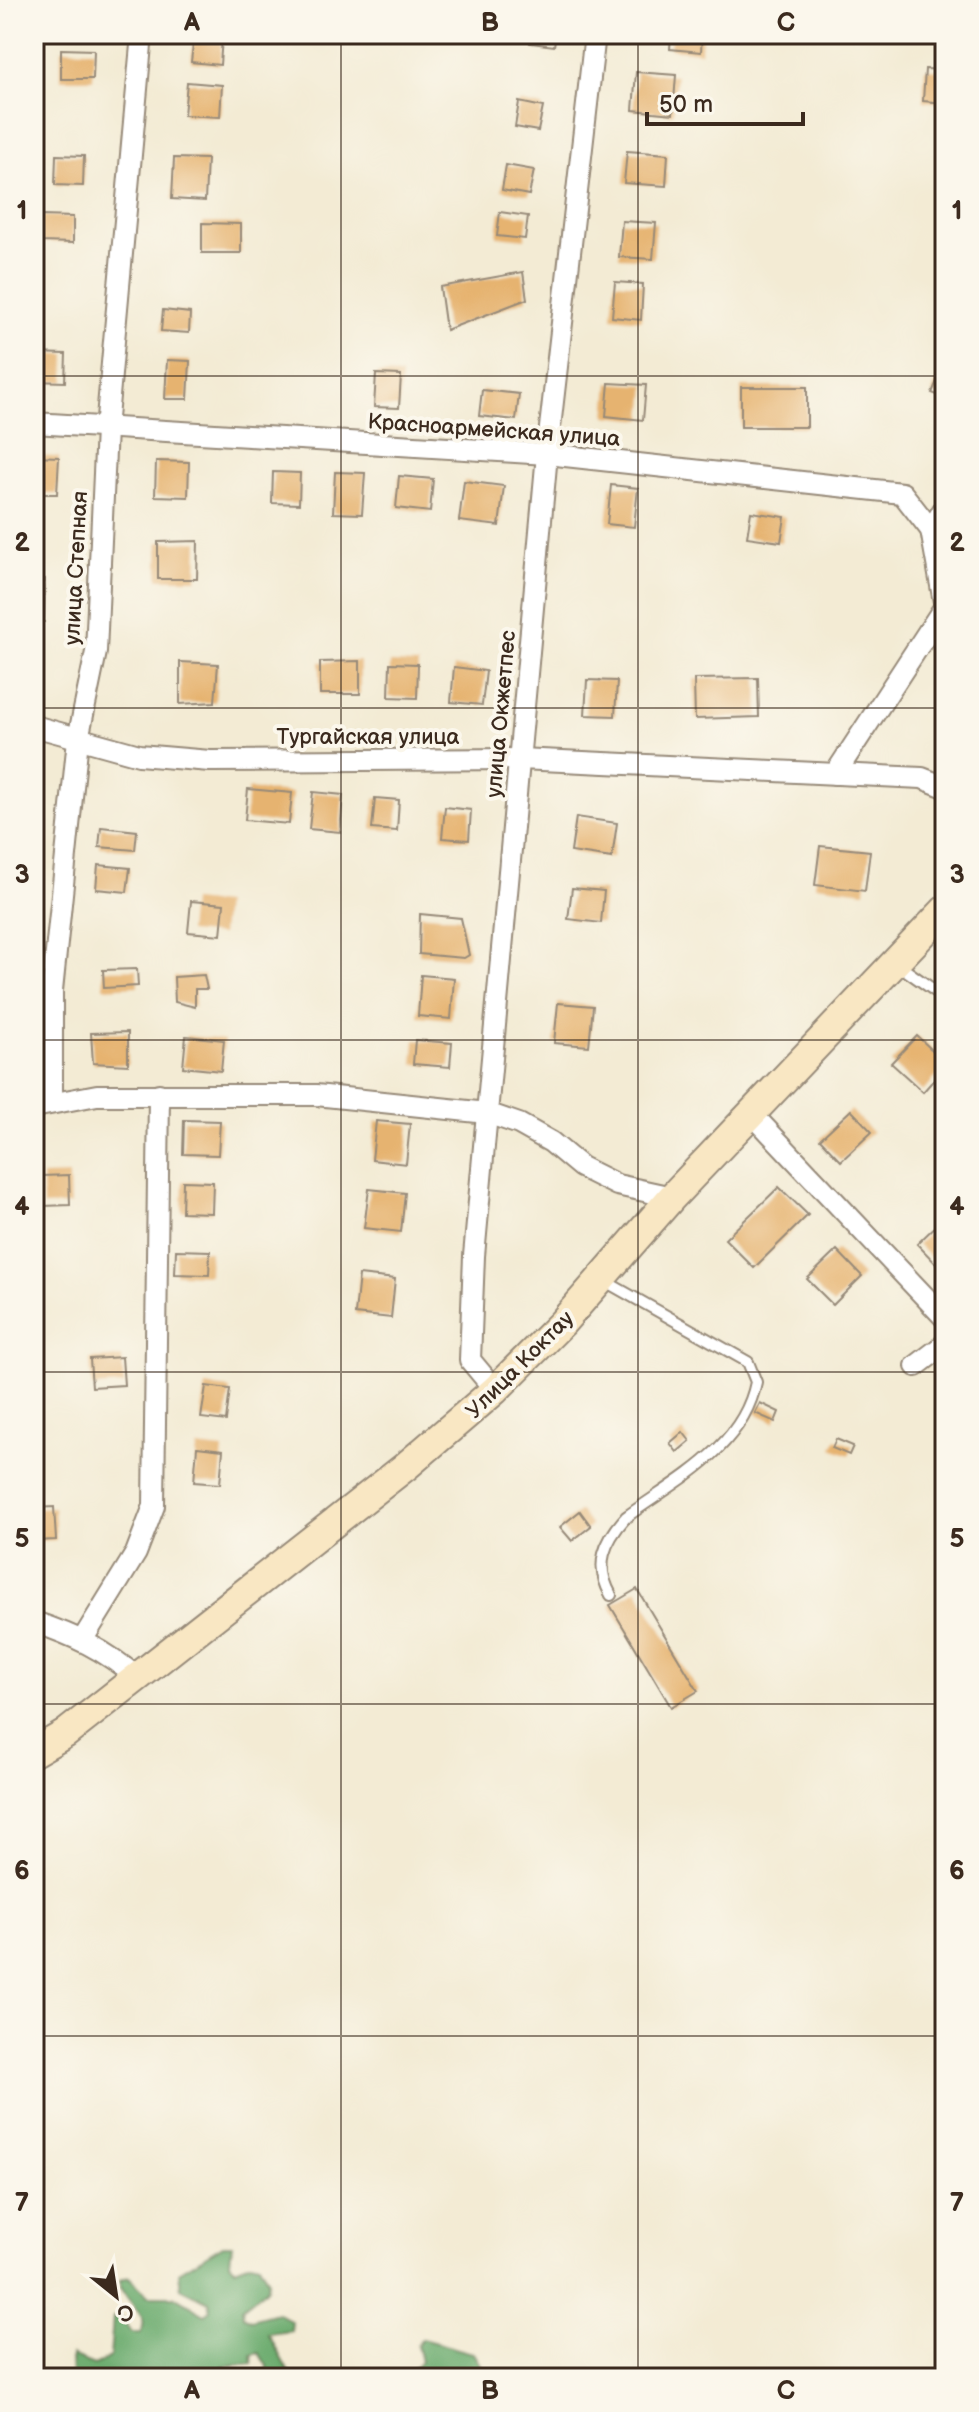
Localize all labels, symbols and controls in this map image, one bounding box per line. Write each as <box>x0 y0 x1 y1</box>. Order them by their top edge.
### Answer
text: A <box>183 8 200 39</box>
text: B <box>481 8 499 39</box>
text: C <box>777 8 795 39</box>
scale bar <box>647 76 803 126</box>
text: 50 m <box>659 90 713 119</box>
text: 1 <box>17 196 27 227</box>
text: 1 <box>952 196 962 227</box>
street label: Красноармейская улица <box>367 408 621 453</box>
street label: улица Степная <box>59 490 94 646</box>
text: 2 <box>14 528 30 559</box>
text: 2 <box>949 528 965 559</box>
street label: улица Окжетпес <box>481 629 522 799</box>
street label: Тургайская улица <box>276 724 460 751</box>
text: 3 <box>14 860 30 891</box>
text: 3 <box>949 860 965 891</box>
text: 4 <box>14 1192 30 1223</box>
text: 4 <box>949 1192 965 1223</box>
street label: Улица Коктау <box>461 1306 580 1425</box>
text: 5 <box>14 1524 30 1555</box>
text: 5 <box>949 1524 965 1555</box>
text: 6 <box>14 1856 30 1887</box>
text: 6 <box>949 1856 965 1887</box>
text: 7 <box>15 2188 29 2219</box>
text: 7 <box>950 2188 964 2219</box>
north arrow <box>76 2256 156 2336</box>
text: С <box>112 2297 139 2328</box>
text: A <box>183 2376 200 2407</box>
text: B <box>481 2376 499 2407</box>
text: C <box>777 2376 795 2407</box>

